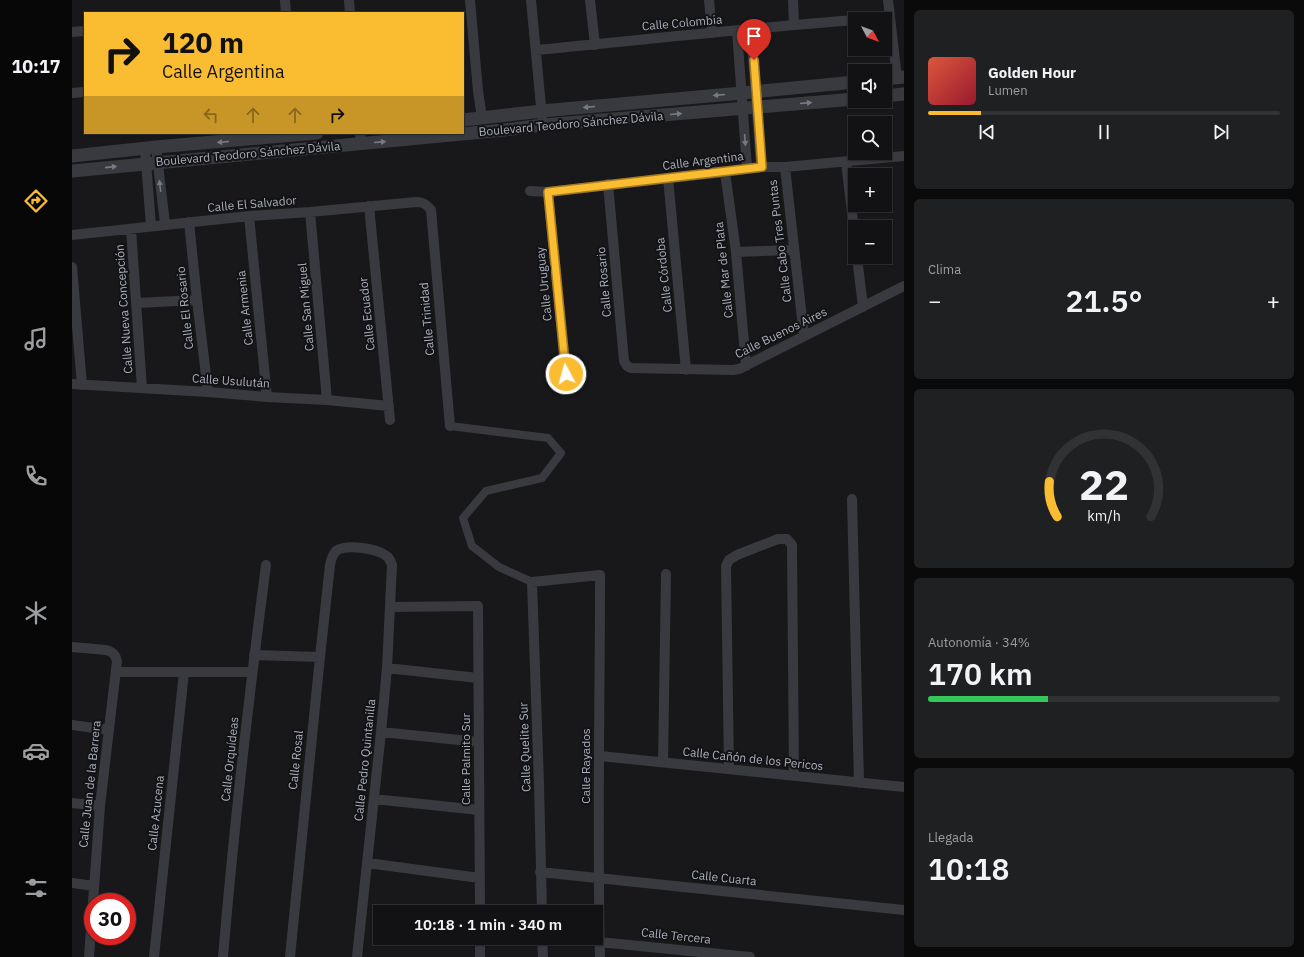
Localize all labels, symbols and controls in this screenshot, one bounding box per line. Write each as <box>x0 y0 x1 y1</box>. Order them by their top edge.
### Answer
street label: Calle Colombia <box>641 11 723 33</box>
north arrow <box>848 12 892 56</box>
map controls <box>848 12 892 264</box>
pin <box>737 19 771 60</box>
text: 120 m <box>162 24 244 61</box>
icon: arrive <box>743 25 765 47</box>
icon: right <box>96 28 148 80</box>
text: 10:17 <box>11 55 61 78</box>
text: Calle Argentina <box>162 60 285 83</box>
text: Golden Hour <box>988 63 1076 82</box>
button: sound <box>848 64 892 108</box>
text: Lumen <box>988 82 1028 99</box>
one-way arrow <box>713 92 725 99</box>
one-way arrow <box>800 100 812 107</box>
one-way arrow <box>583 103 595 110</box>
icon: left <box>200 104 222 126</box>
icon: ahead <box>242 104 264 126</box>
icon: ahead <box>284 104 306 126</box>
icon: right <box>326 104 348 126</box>
street label: Boulevard Teodoro Sánchez Dávila <box>478 108 665 139</box>
one-way arrow <box>670 111 682 118</box>
button: search <box>848 116 892 160</box>
icon: previous <box>976 121 998 143</box>
icon: pause <box>1093 121 1115 143</box>
icon: next <box>1210 121 1232 143</box>
one-way arrow <box>742 134 749 146</box>
street label: Boulevard Teodoro Sánchez Dávila <box>155 138 342 169</box>
one-way arrow <box>217 138 229 145</box>
one-way arrow <box>374 139 386 146</box>
street label: Calle Argentina <box>661 148 745 173</box>
one-way arrow <box>105 163 117 170</box>
button: + <box>848 168 892 212</box>
street label: Calle Cabo Tres Puntas <box>765 179 794 303</box>
one-way arrow <box>157 180 164 192</box>
icon: directions <box>22 187 50 215</box>
street label: Calle El Salvador <box>207 192 298 215</box>
street label: Calle Mar de Plata <box>711 220 736 319</box>
button: − <box>848 220 892 264</box>
street label: Calle Córdoba <box>652 236 675 313</box>
street label: Calle Nueva Concepción <box>111 244 136 374</box>
street label: Calle Uruguay <box>532 246 555 322</box>
street label: Calle Rosario <box>593 246 614 318</box>
text: Clima <box>928 261 961 278</box>
street label: Calle San Miguel <box>294 262 317 352</box>
street label: Calle El Rosario <box>173 266 196 350</box>
street label: Calle Armenia <box>233 269 256 346</box>
street label: Calle Ecuador <box>355 276 378 352</box>
text: 21.5° <box>1065 281 1143 320</box>
street label: Calle Trinidad <box>416 282 437 356</box>
text: − <box>928 286 941 315</box>
text: + <box>1267 286 1280 315</box>
street label: Calle Buenos Aires <box>732 304 829 361</box>
icon: music <box>22 325 50 353</box>
position arrow <box>545 353 587 395</box>
street label: Calle Usulután <box>192 370 270 391</box>
text: 22 <box>1079 456 1129 510</box>
icon: phone <box>22 462 50 490</box>
text: km/h <box>1087 505 1121 524</box>
icon: climate <box>22 599 50 627</box>
text: Autonomía · 34% <box>928 634 1030 651</box>
text: 170 km <box>928 654 1033 693</box>
street label: Calle Pedro Quintanilla <box>351 698 378 822</box>
street label: Calle Quelite Sur <box>515 701 534 792</box>
street label: Calle Palmito Sur <box>458 712 473 805</box>
street label: Calle Orquídeas <box>218 716 241 802</box>
street label: Calle Juan de la Barrera <box>75 719 104 848</box>
street label: Calle Rayados <box>578 728 593 804</box>
street label: Calle Rosal <box>285 730 306 790</box>
icon: car <box>22 737 50 765</box>
street label: Calle Cañón de los Pericos <box>682 744 824 773</box>
street label: Calle Azucena <box>144 774 167 851</box>
text: Llegada <box>928 829 973 846</box>
text: 10:18 <box>928 849 1010 888</box>
street label: Calle Cuarta <box>691 867 758 888</box>
icon: filters <box>22 874 50 902</box>
speed limit sign: 30 <box>84 893 136 945</box>
text: 10:18 · 1 min · 340 m <box>414 915 562 934</box>
street label: Calle Tercera <box>640 924 712 947</box>

